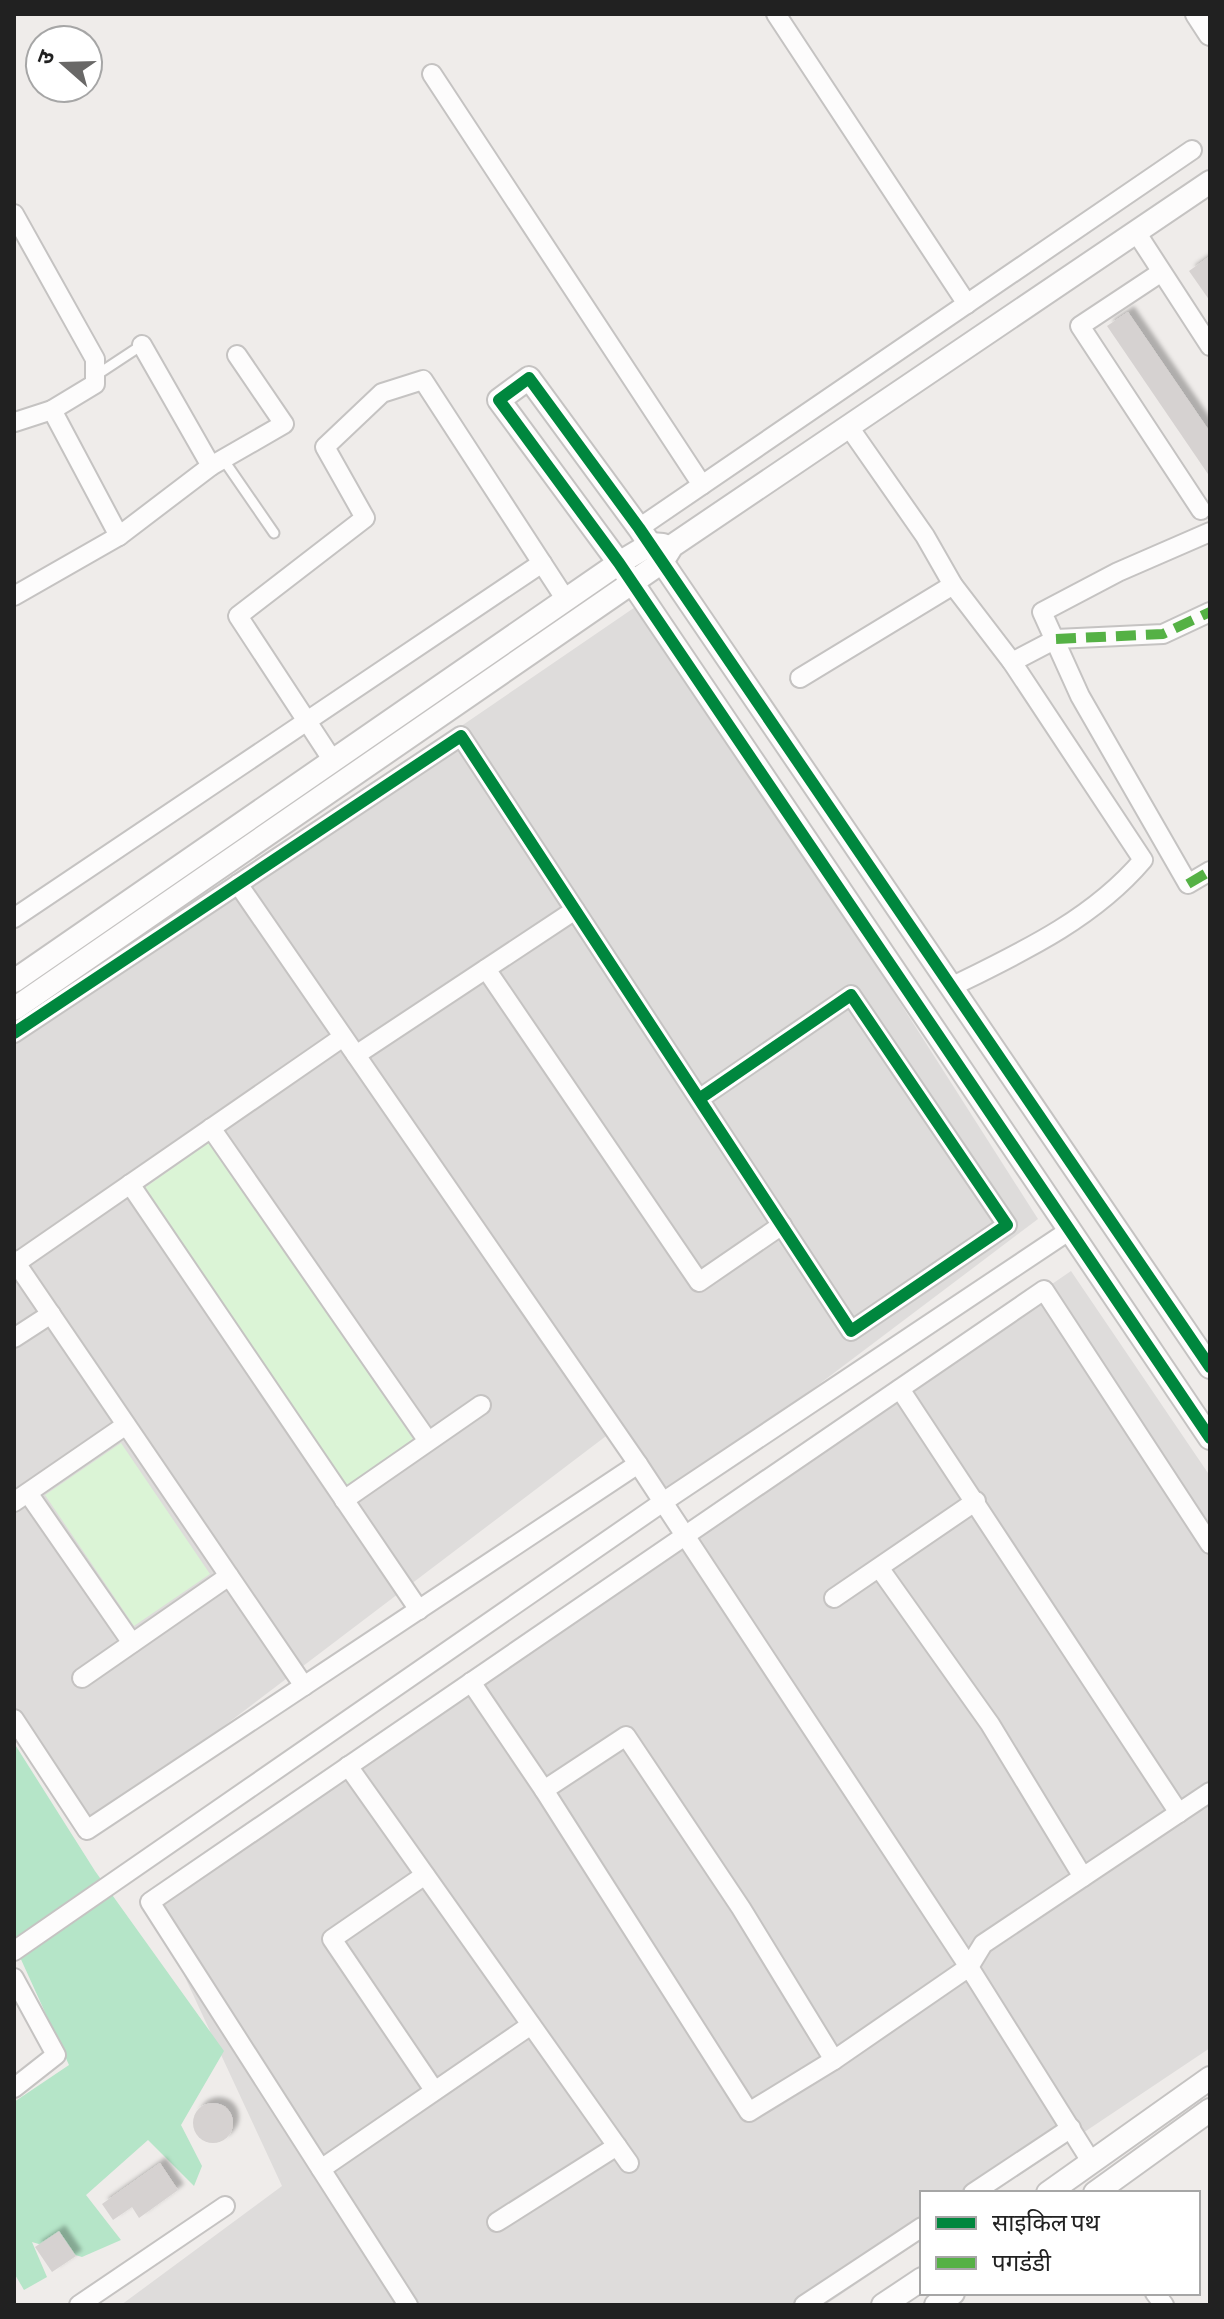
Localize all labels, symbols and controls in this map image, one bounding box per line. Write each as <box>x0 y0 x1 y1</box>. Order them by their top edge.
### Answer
north arrow <box>24 24 104 104</box>
text: उ <box>32 46 62 68</box>
legend <box>920 2191 1200 2295</box>
text: साइकिल पथ <box>992 2209 1101 2238</box>
text: पगडंडी <box>992 2249 1052 2278</box>

